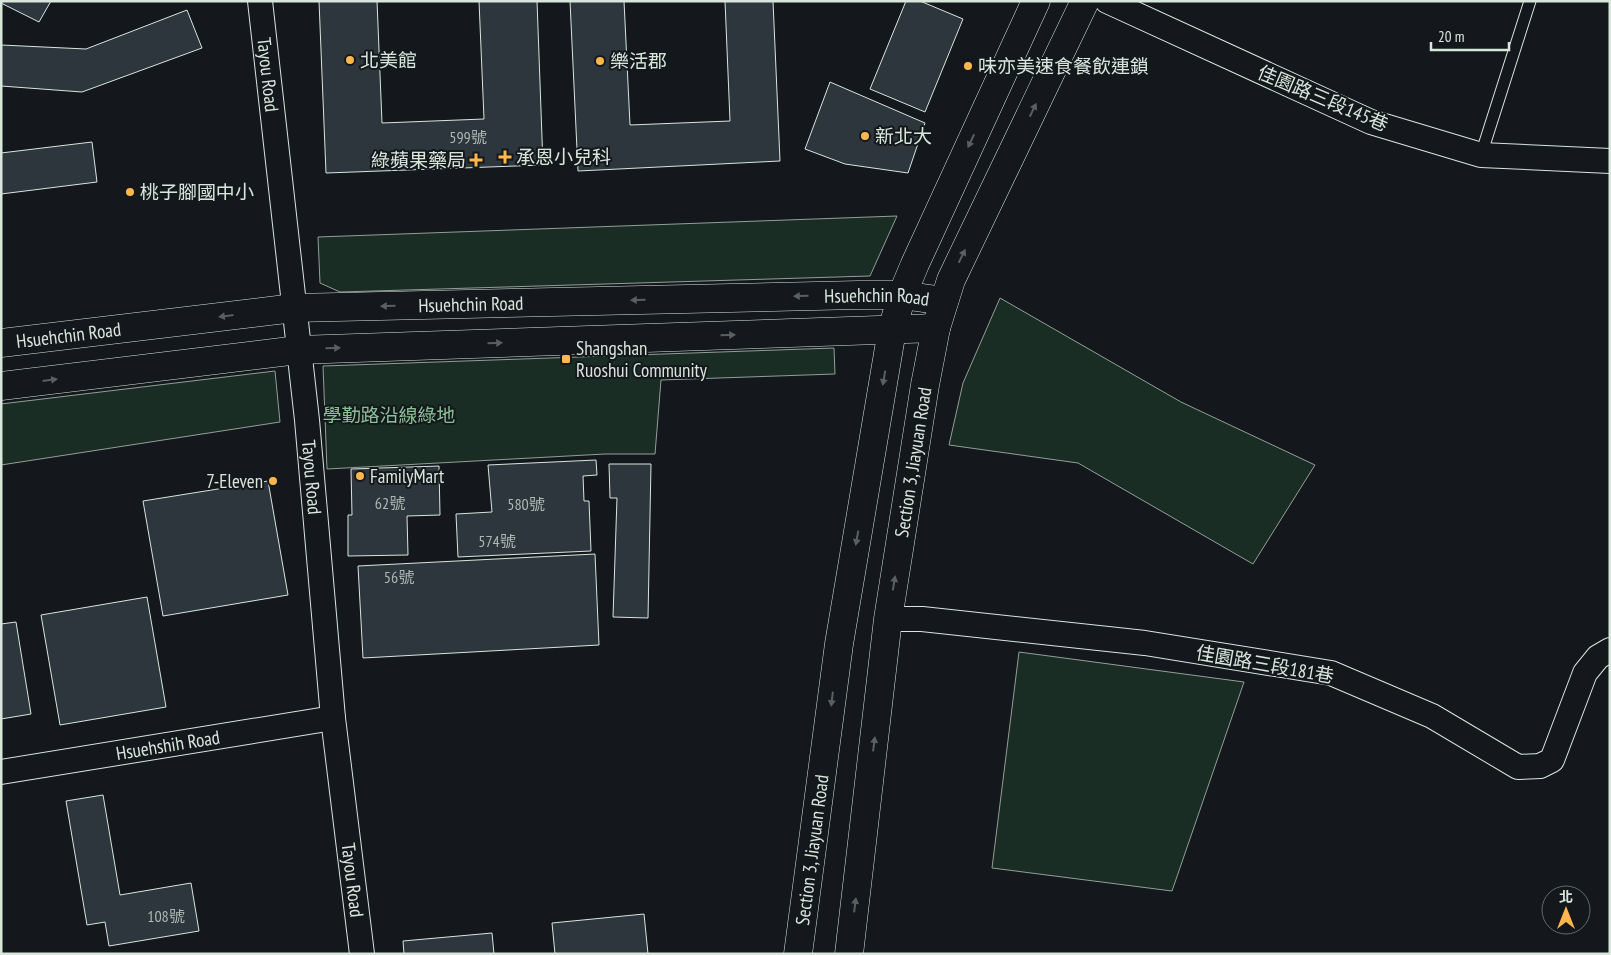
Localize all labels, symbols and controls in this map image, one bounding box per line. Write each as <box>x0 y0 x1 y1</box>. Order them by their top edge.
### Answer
scale bar <box>1431 20 1508 52</box>
text: 20 m <box>1438 27 1464 46</box>
street label: Tayou Road <box>252 36 284 113</box>
place label: 北美館 <box>360 48 417 72</box>
place label: 樂活郡 <box>610 49 667 73</box>
marker: 北美館 <box>344 54 356 66</box>
place label: 味亦美速食餐飲連鎖 <box>978 54 1149 78</box>
marker: 樂活郡 <box>594 55 606 67</box>
marker: 味亦美速食餐飲連鎖 <box>962 60 974 72</box>
street label: 佳園路三段145巷 <box>1254 60 1392 136</box>
one-way arrow <box>1029 103 1037 117</box>
place label: 新北大 <box>875 124 932 148</box>
house number: 599號 <box>449 127 487 147</box>
marker: 新北大 <box>859 130 871 142</box>
one-way arrow <box>967 134 975 148</box>
place label: 承恩小兒科 <box>516 145 611 169</box>
place label: 綠蘋果藥局 <box>371 148 466 172</box>
marker: 承恩小兒科 <box>498 150 512 164</box>
marker: 綠蘋果藥局 <box>470 154 482 166</box>
place label: 桃子腳國中小 <box>140 180 254 204</box>
marker: 桃子腳國中小 <box>124 186 136 198</box>
one-way arrow <box>958 249 966 263</box>
street label: Hsuehchin Road <box>824 283 931 311</box>
street label: Hsuehchin Road <box>418 291 524 317</box>
one-way arrow <box>793 293 809 301</box>
one-way arrow <box>630 296 646 304</box>
one-way arrow <box>380 302 396 310</box>
one-way arrow <box>218 312 234 320</box>
street label: Hsuehchin Road <box>15 317 122 353</box>
one-way arrow <box>720 331 736 339</box>
place label: Shangshan Ruoshui Community <box>576 336 708 382</box>
one-way arrow <box>487 339 503 347</box>
one-way arrow <box>325 344 341 352</box>
marker: Shangshan Ruoshui Community <box>560 353 572 365</box>
one-way arrow <box>880 370 888 386</box>
one-way arrow <box>42 376 58 384</box>
street label: Section 3, Jiayuan Road <box>889 385 936 539</box>
park label: 學勤路沿線綠地 <box>322 403 456 427</box>
street label: Tayou Road <box>297 439 327 515</box>
place label: FamilyMart <box>370 464 445 488</box>
place label: 7-Eleven <box>206 469 263 493</box>
marker: FamilyMart <box>354 470 366 482</box>
marker: 7-Eleven <box>267 475 279 487</box>
house number: 62號 <box>375 493 405 513</box>
house number: 580號 <box>507 494 545 514</box>
one-way arrow <box>852 530 860 546</box>
house number: 574號 <box>478 531 516 551</box>
house number: 56號 <box>384 567 414 587</box>
one-way arrow <box>890 574 898 590</box>
street label: 佳園路三段181巷 <box>1194 640 1336 688</box>
one-way arrow <box>828 691 836 707</box>
street label: Hsuehshih Road <box>114 725 222 765</box>
one-way arrow <box>870 736 878 752</box>
street label: Section 3, Jiayuan Road <box>790 773 834 927</box>
street label: Tayou Road <box>336 842 369 919</box>
north arrow <box>1541 885 1591 935</box>
text: 北 <box>1559 888 1573 906</box>
one-way arrow <box>851 897 859 913</box>
house number: 108號 <box>147 906 185 926</box>

